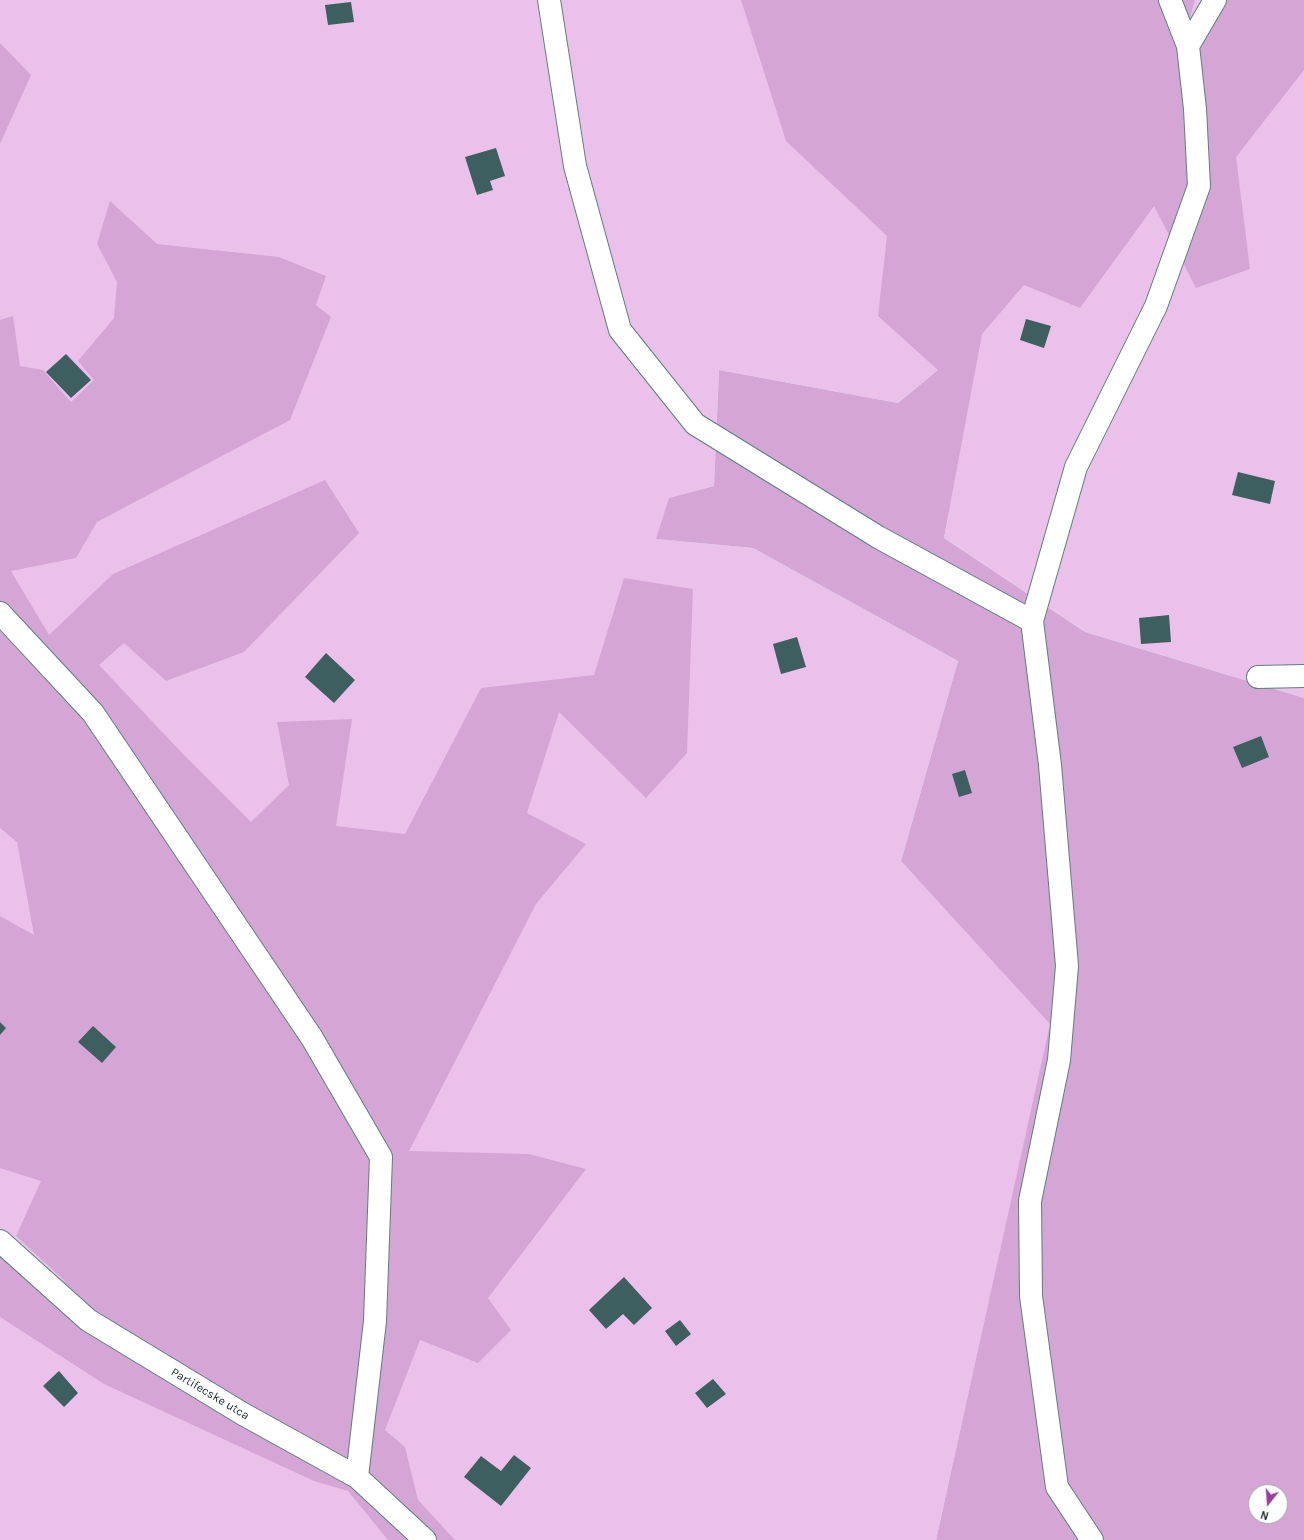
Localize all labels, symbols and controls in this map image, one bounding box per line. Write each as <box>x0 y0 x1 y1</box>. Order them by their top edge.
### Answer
street label: Partifecske utca <box>168 1365 252 1423</box>
north arrow <box>1248 1484 1288 1524</box>
text: N <box>1259 1508 1270 1522</box>

